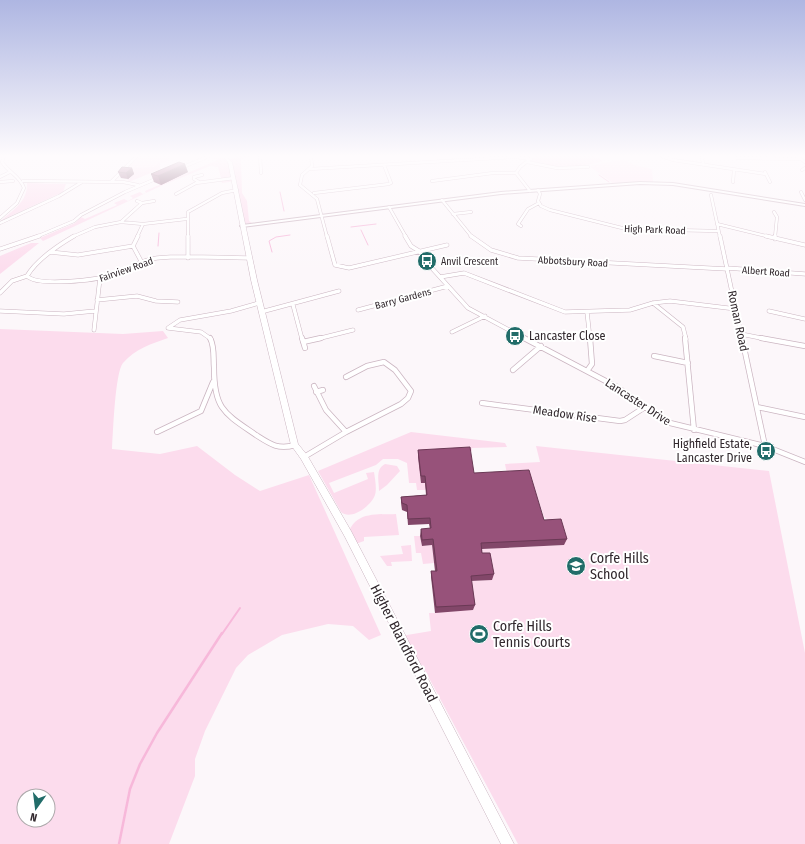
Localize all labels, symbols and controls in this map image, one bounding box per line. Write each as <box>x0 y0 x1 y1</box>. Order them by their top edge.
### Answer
street label: High Park Road <box>624 223 686 237</box>
bus stop icon: Anvil Crescent <box>416 250 438 272</box>
street label: Abbotsbury Road <box>538 254 608 270</box>
street label: Fairview Road <box>98 255 155 285</box>
place label: Anvil Crescent <box>441 256 499 268</box>
street label: Albert Road <box>742 264 790 280</box>
street label: Barry Gardens <box>374 286 433 312</box>
street label: Roman Road <box>725 289 751 353</box>
bus stop icon: Lancaster Close <box>504 325 526 347</box>
place label: Lancaster Close <box>529 329 606 343</box>
street label: Lancaster Drive <box>603 376 674 428</box>
street label: Meadow Rise <box>532 403 598 425</box>
place label: Highfield Estate, Lancaster Drive <box>673 437 752 465</box>
bus stop icon: Highfield Estate, Lancaster Drive <box>755 440 777 462</box>
place label: Corfe Hills School <box>590 550 649 583</box>
school or university icon: Corfe Hills School <box>565 555 587 577</box>
street label: Higher Blandford Road <box>366 581 441 705</box>
place label: Corfe Hills Tennis Courts <box>493 618 570 651</box>
sports icon: Corfe Hills Tennis Courts <box>468 623 490 645</box>
north arrow <box>16 788 56 828</box>
text: N <box>29 810 38 824</box>

